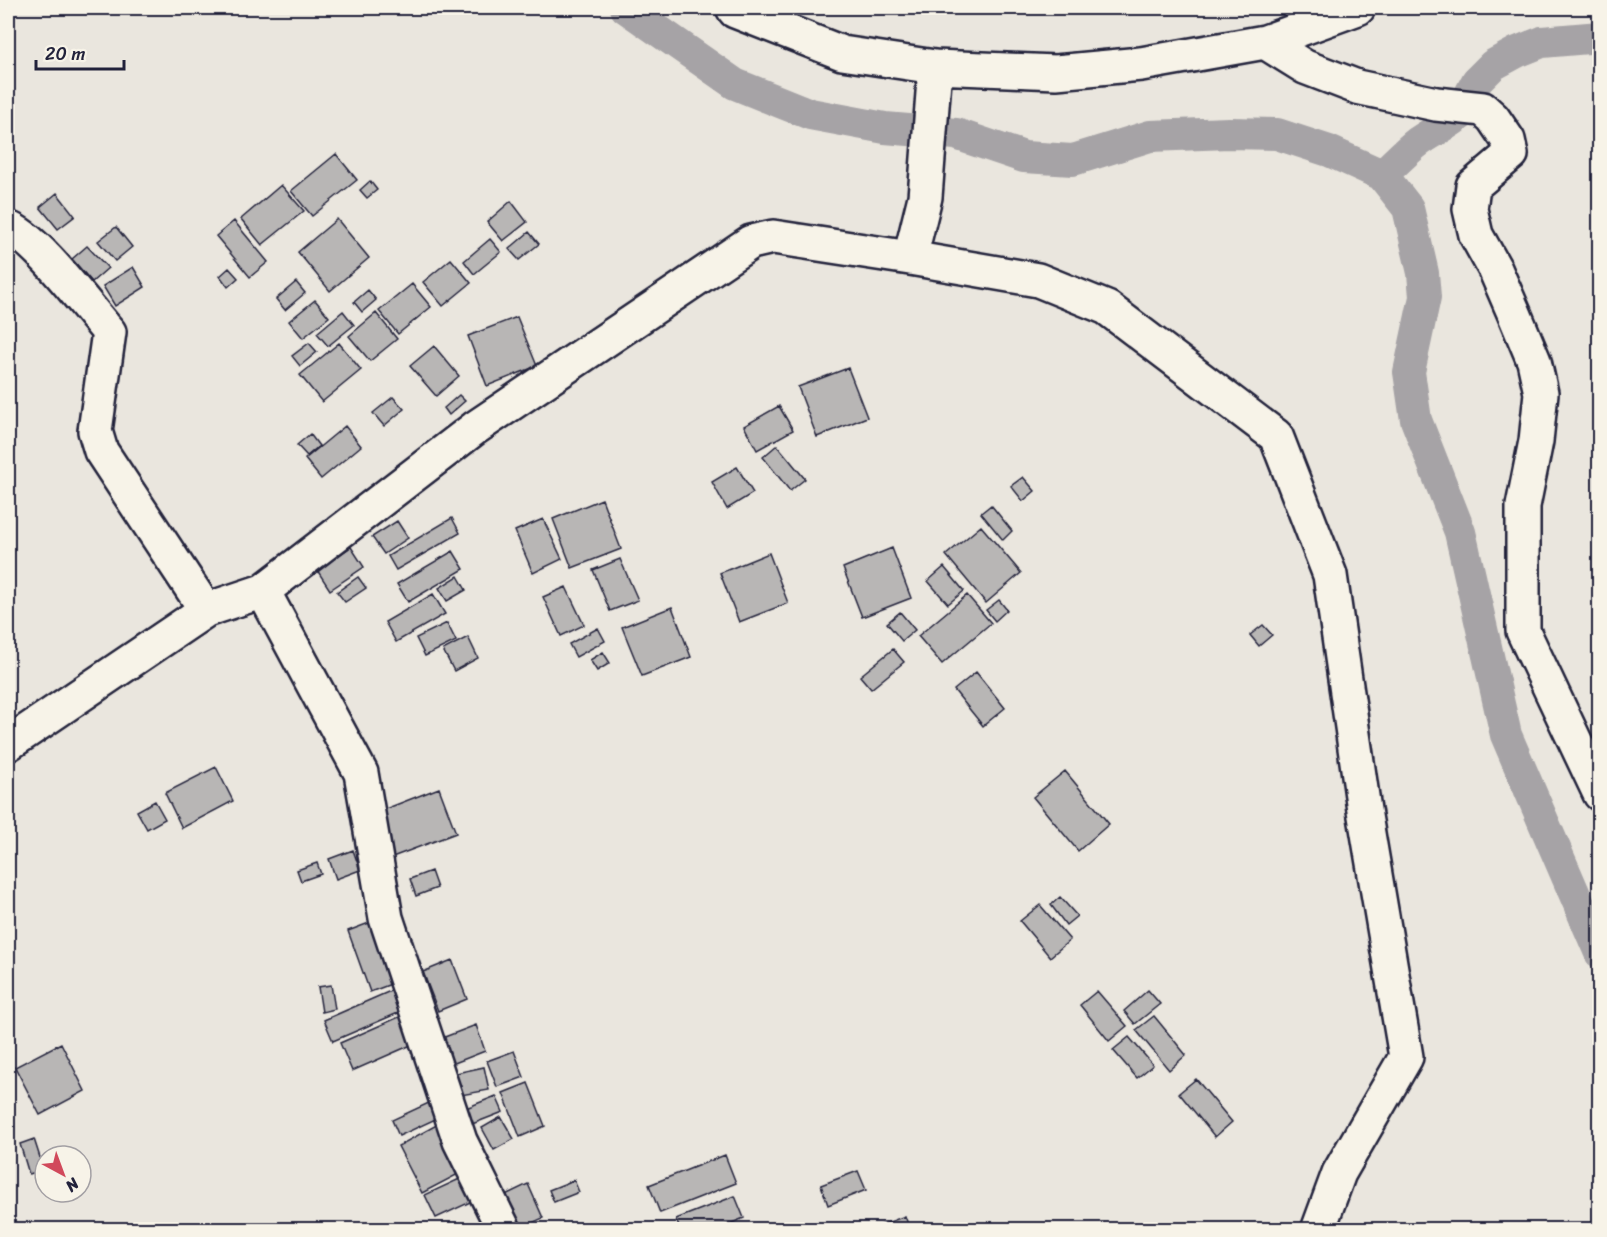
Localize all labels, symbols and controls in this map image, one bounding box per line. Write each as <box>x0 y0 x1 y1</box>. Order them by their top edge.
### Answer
scale bar <box>36 33 124 71</box>
text: 20 m <box>45 38 85 70</box>
north arrow <box>33 1144 93 1204</box>
text: N <box>58 1170 87 1200</box>

